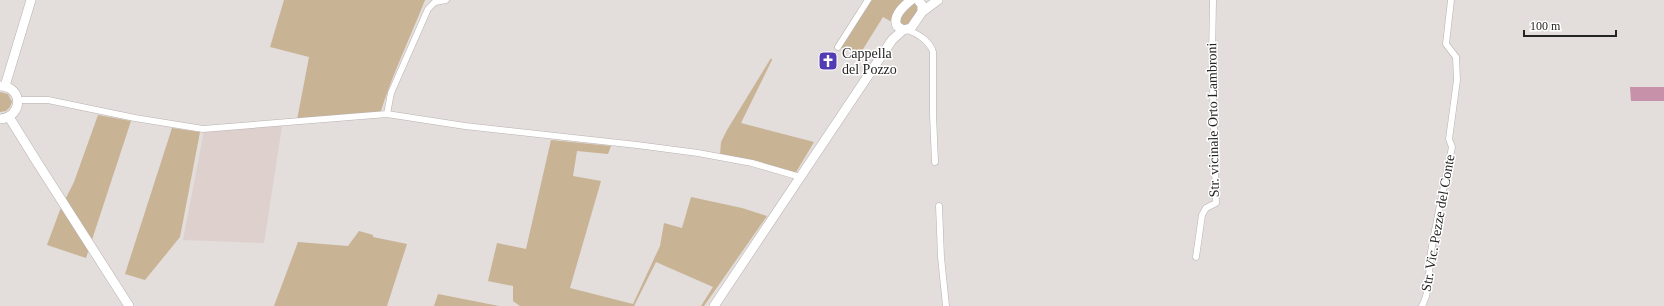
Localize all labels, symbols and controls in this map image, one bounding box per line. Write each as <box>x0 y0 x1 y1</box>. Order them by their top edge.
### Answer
scale bar <box>1524 12 1616 38</box>
text: 100 m <box>1530 19 1561 33</box>
street label: Str. vicinale Orto Lambroni <box>1204 42 1222 197</box>
place label: Cappella del Pozzo <box>842 46 897 77</box>
church icon: Cappella del Pozzo <box>817 50 839 72</box>
street label: Str. Vic. Pezze del Conte <box>1419 153 1457 293</box>

